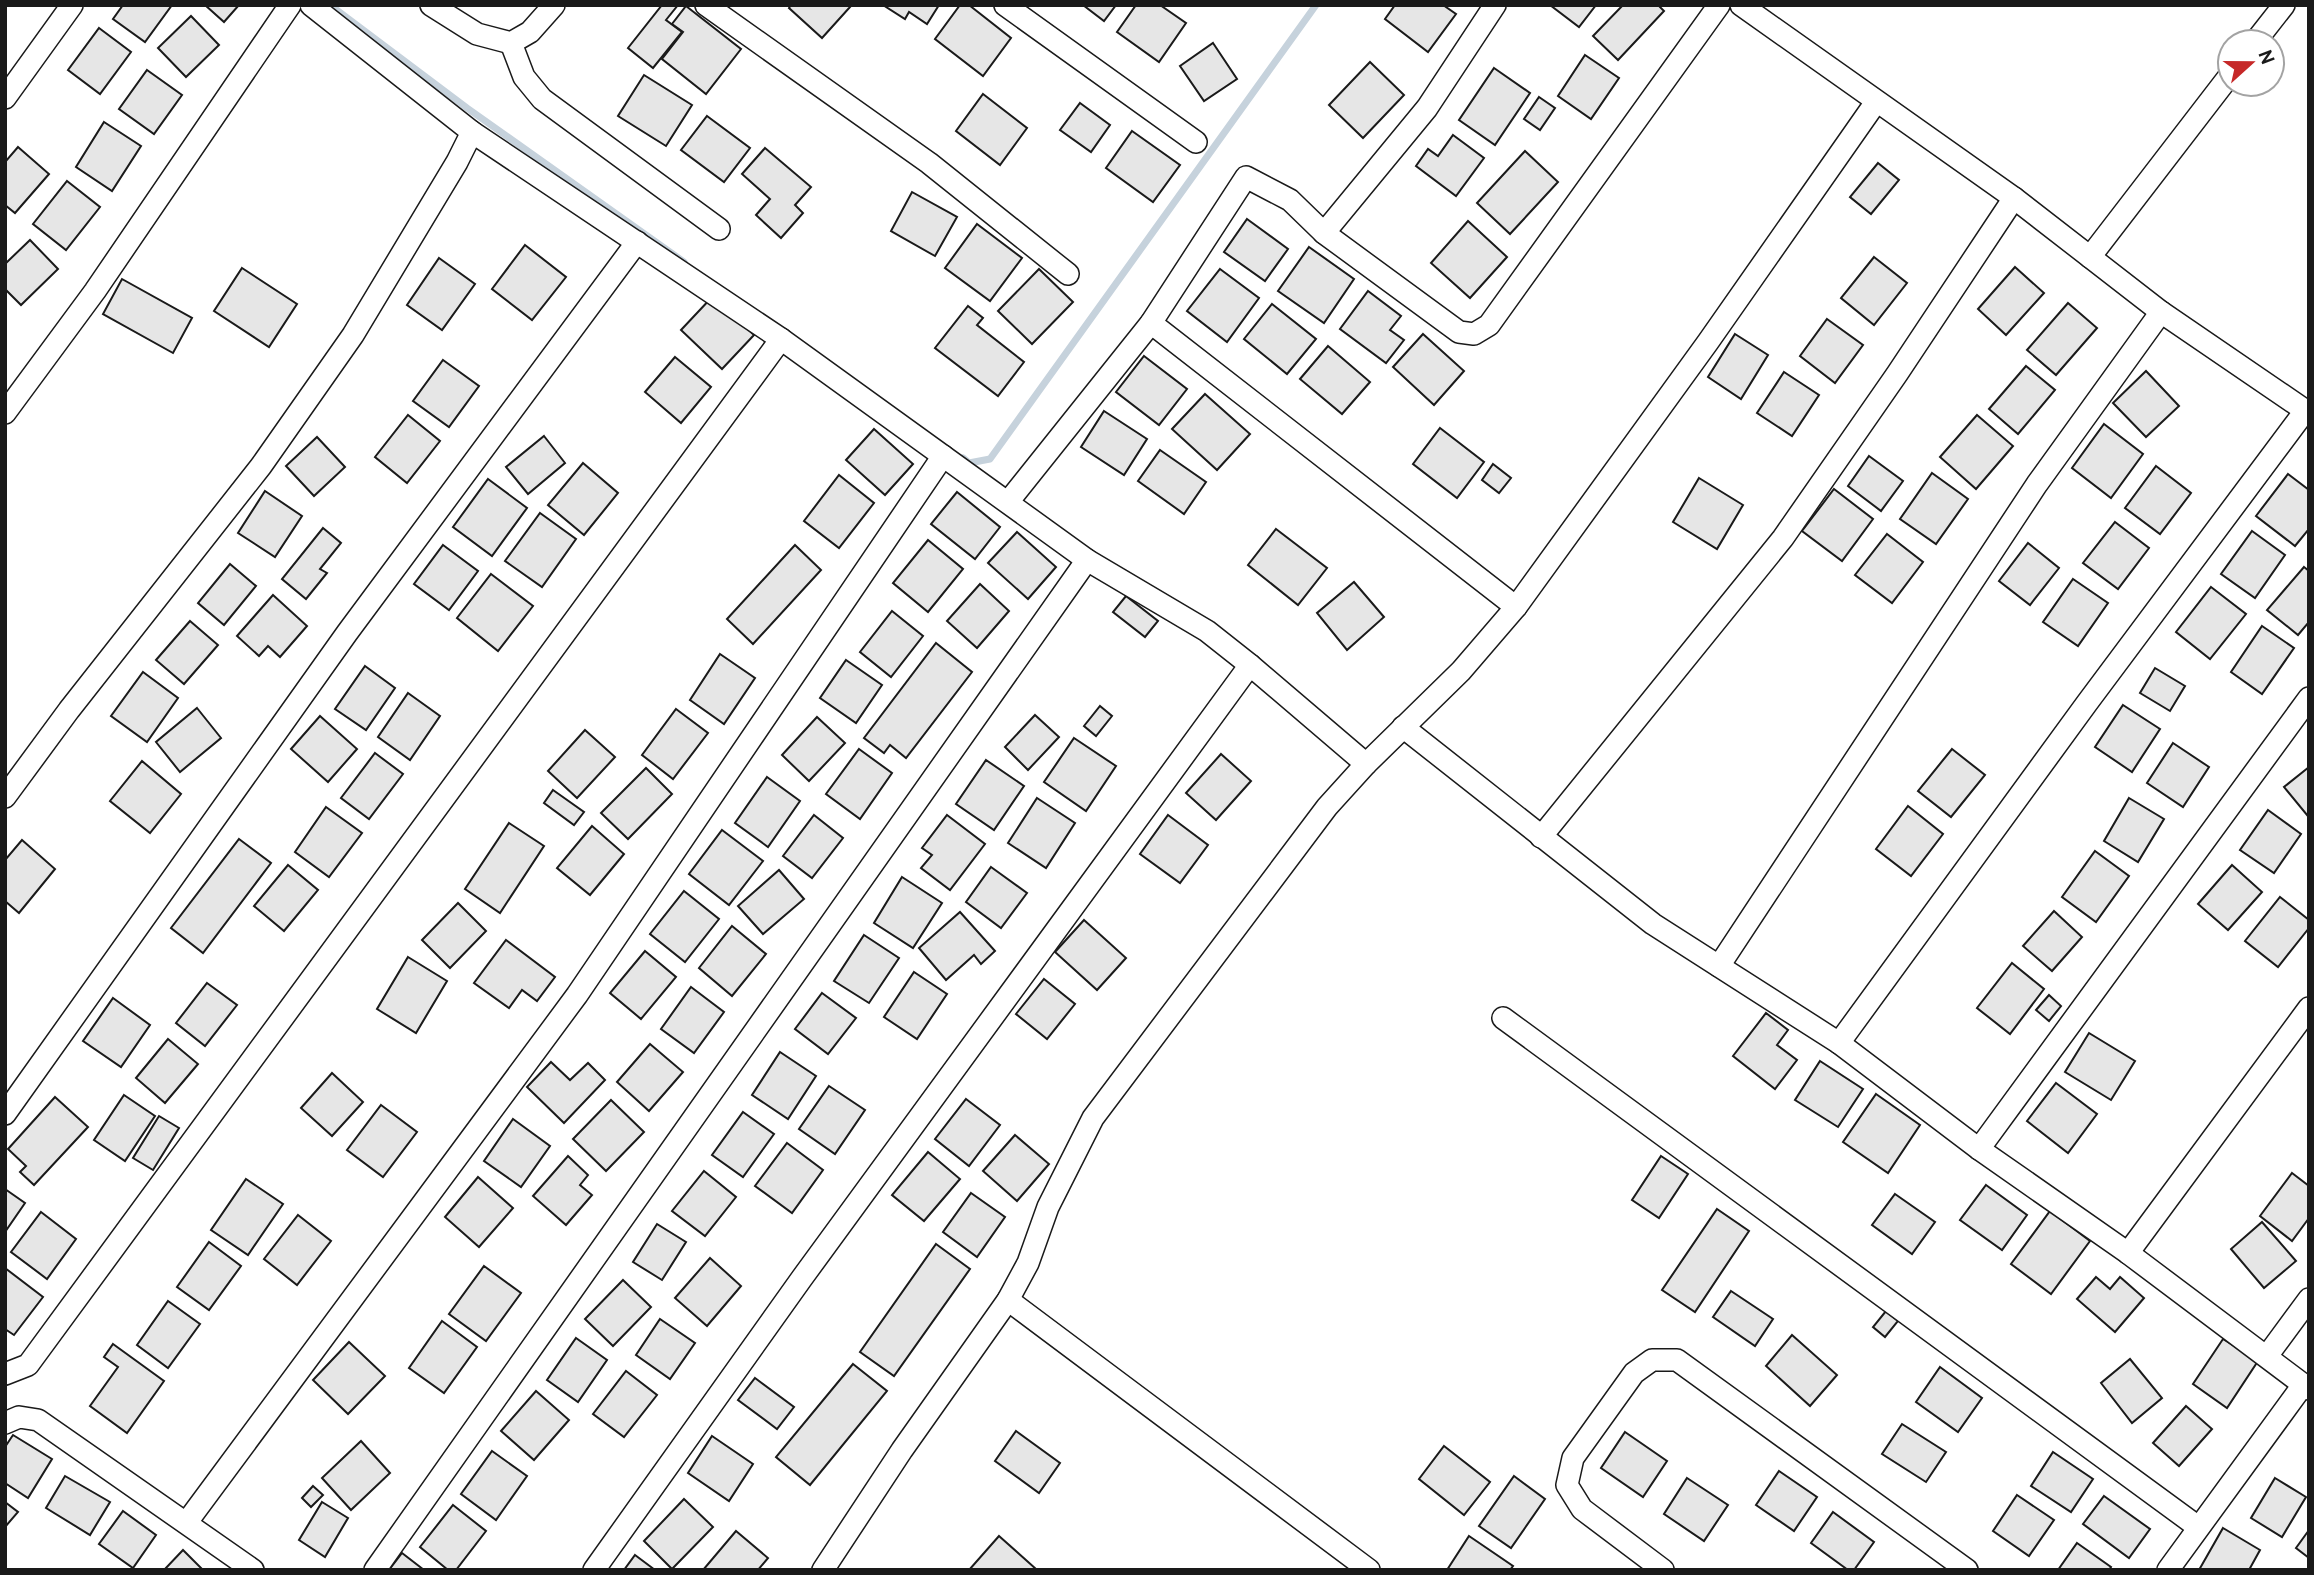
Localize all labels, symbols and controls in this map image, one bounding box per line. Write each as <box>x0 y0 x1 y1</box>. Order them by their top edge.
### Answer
north arrow <box>2216 28 2286 98</box>
text: N <box>2251 47 2279 68</box>

